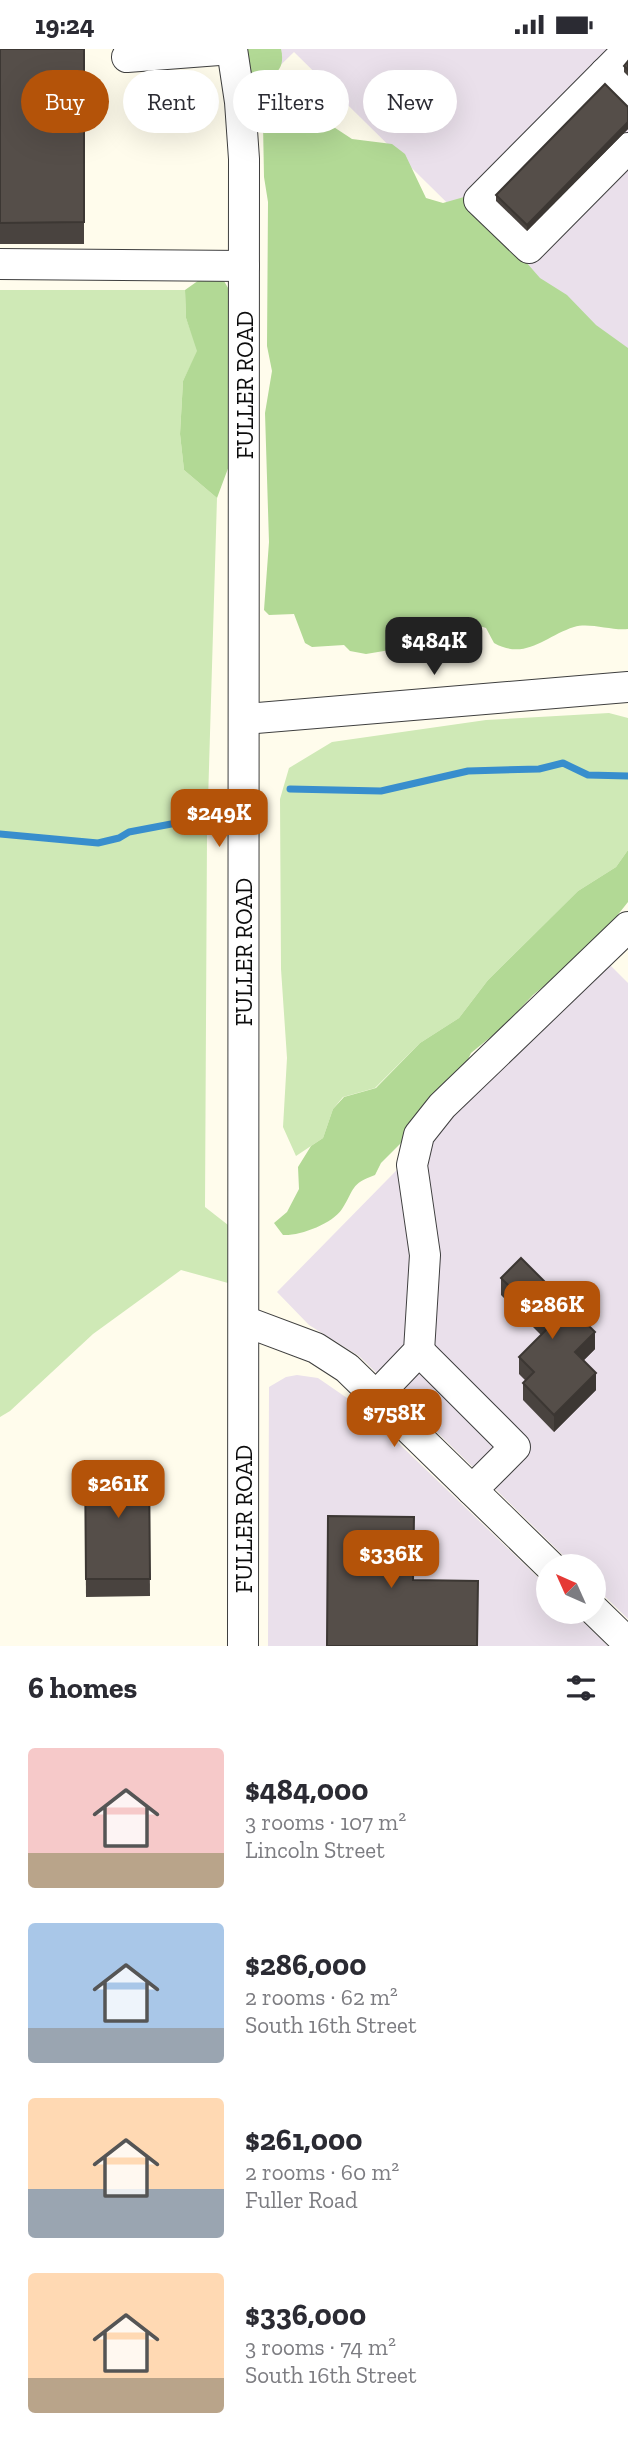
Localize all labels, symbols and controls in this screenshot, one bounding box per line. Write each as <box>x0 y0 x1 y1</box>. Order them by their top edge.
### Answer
text: 19:24 <box>35 9 95 41</box>
chip: Buy <box>21 70 109 133</box>
chip: Rent <box>123 70 219 133</box>
chip: Filters <box>233 70 349 133</box>
chip: New <box>363 70 457 133</box>
street label: FULLER ROAD <box>231 311 259 459</box>
pin: $484K <box>385 617 483 677</box>
text: $484K <box>401 626 467 654</box>
pin: $249K <box>170 789 268 849</box>
text: $249K <box>187 798 251 826</box>
street label: FULLER ROAD <box>230 878 258 1026</box>
pin: $286K <box>503 1281 601 1341</box>
text: $286K <box>520 1290 584 1318</box>
pin: $758K <box>345 1389 443 1449</box>
text: $758K <box>363 1398 425 1426</box>
street label: FULLER ROAD <box>230 1445 258 1593</box>
pin: $261K <box>69 1461 167 1520</box>
text: $261K <box>88 1469 148 1497</box>
pin: $336K <box>342 1531 440 1590</box>
text: $336K <box>359 1539 423 1567</box>
north arrow <box>536 1554 606 1624</box>
map controls <box>536 1554 606 1624</box>
icon: filters <box>562 1669 600 1707</box>
text: 6 homes <box>28 1670 137 1706</box>
text: $484,000 <box>245 1772 369 1808</box>
icon: home <box>84 1776 168 1860</box>
text: 3 rooms · 107 m² <box>245 1808 406 1836</box>
text: Lincoln Street <box>245 1836 385 1864</box>
text: $286,000 <box>245 1947 367 1983</box>
icon: home <box>84 1951 168 2035</box>
text: 2 rooms · 62 m² <box>245 1983 398 2011</box>
text: South 16th Street <box>245 2011 416 2039</box>
text: $261,000 <box>245 2122 363 2158</box>
icon: home <box>84 2126 168 2210</box>
text: 2 rooms · 60 m² <box>245 2158 399 2186</box>
text: Fuller Road <box>245 2186 358 2214</box>
text: $336,000 <box>245 2297 366 2333</box>
icon: home <box>84 2301 168 2385</box>
text: 3 rooms · 74 m² <box>245 2333 396 2361</box>
text: South 16th Street <box>245 2361 416 2389</box>

